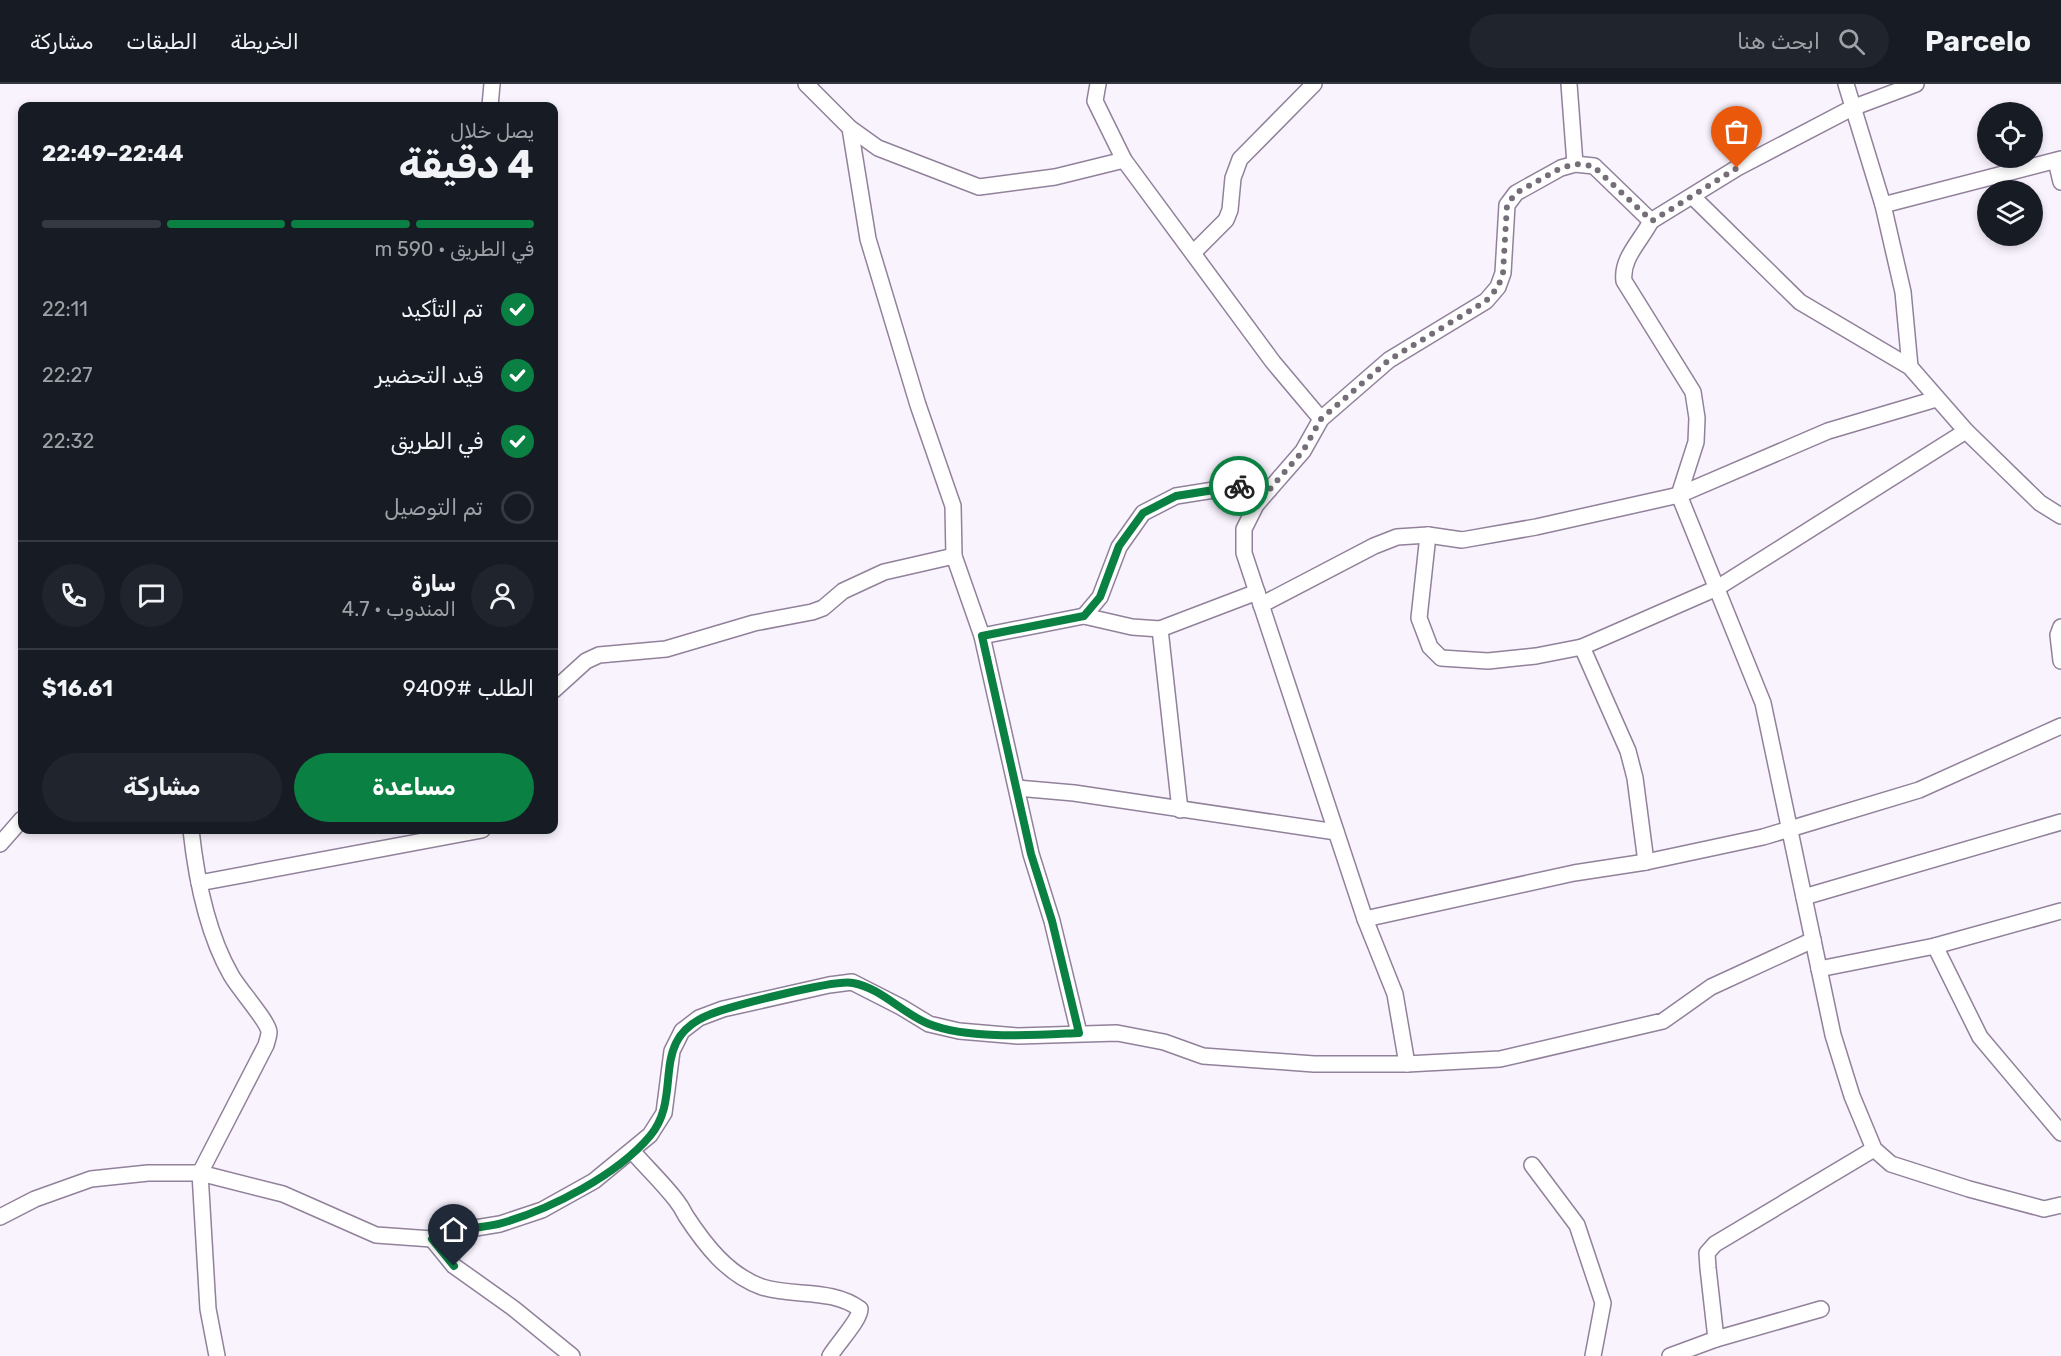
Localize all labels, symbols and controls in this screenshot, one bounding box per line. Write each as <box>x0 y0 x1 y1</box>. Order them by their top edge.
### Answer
search box <box>1469 14 1889 68</box>
icon: search <box>1835 25 1868 58</box>
text: Parcelo <box>1925 25 2031 58</box>
text: ابحث هنا <box>1737 28 1820 55</box>
text: مشاركة <box>30 29 93 54</box>
text: الطبقات <box>126 29 198 54</box>
text: الخريطة <box>231 29 299 54</box>
map controls <box>1977 102 2043 246</box>
button: locate <box>1977 102 2043 168</box>
pin <box>1711 106 1762 168</box>
icon: bag <box>1720 115 1753 148</box>
text: يصل خلال <box>450 119 534 143</box>
text: 22:44–22:49 <box>42 140 184 167</box>
text: 4 دقيقة <box>399 142 534 188</box>
button: layers <box>1977 180 2043 246</box>
text: في الطريق · 590 m <box>374 237 534 261</box>
icon: check <box>501 293 534 326</box>
text: تم التأكيد <box>401 296 483 323</box>
text: 22:11 <box>42 297 88 321</box>
icon: check <box>501 359 534 392</box>
text: قيد التحضير <box>375 362 483 389</box>
text: 22:27 <box>42 363 93 387</box>
icon: check <box>501 425 534 458</box>
text: في الطريق <box>391 428 483 455</box>
text: 22:32 <box>42 429 94 453</box>
courier <box>1209 456 1269 516</box>
icon: bike <box>1223 470 1256 503</box>
text: تم التوصيل <box>384 494 483 521</box>
button: phone <box>42 564 105 627</box>
button: chat <box>120 564 183 627</box>
button: person <box>471 564 534 627</box>
text: سارة <box>411 570 456 597</box>
text: المندوب · 4.7 <box>342 597 456 621</box>
text: $16.61 <box>42 675 113 702</box>
text: الطلب #9409 <box>403 675 534 702</box>
button: مشاركة <box>42 753 282 822</box>
button: مساعدة <box>294 753 534 822</box>
pin <box>428 1204 479 1266</box>
icon: home <box>437 1213 470 1246</box>

